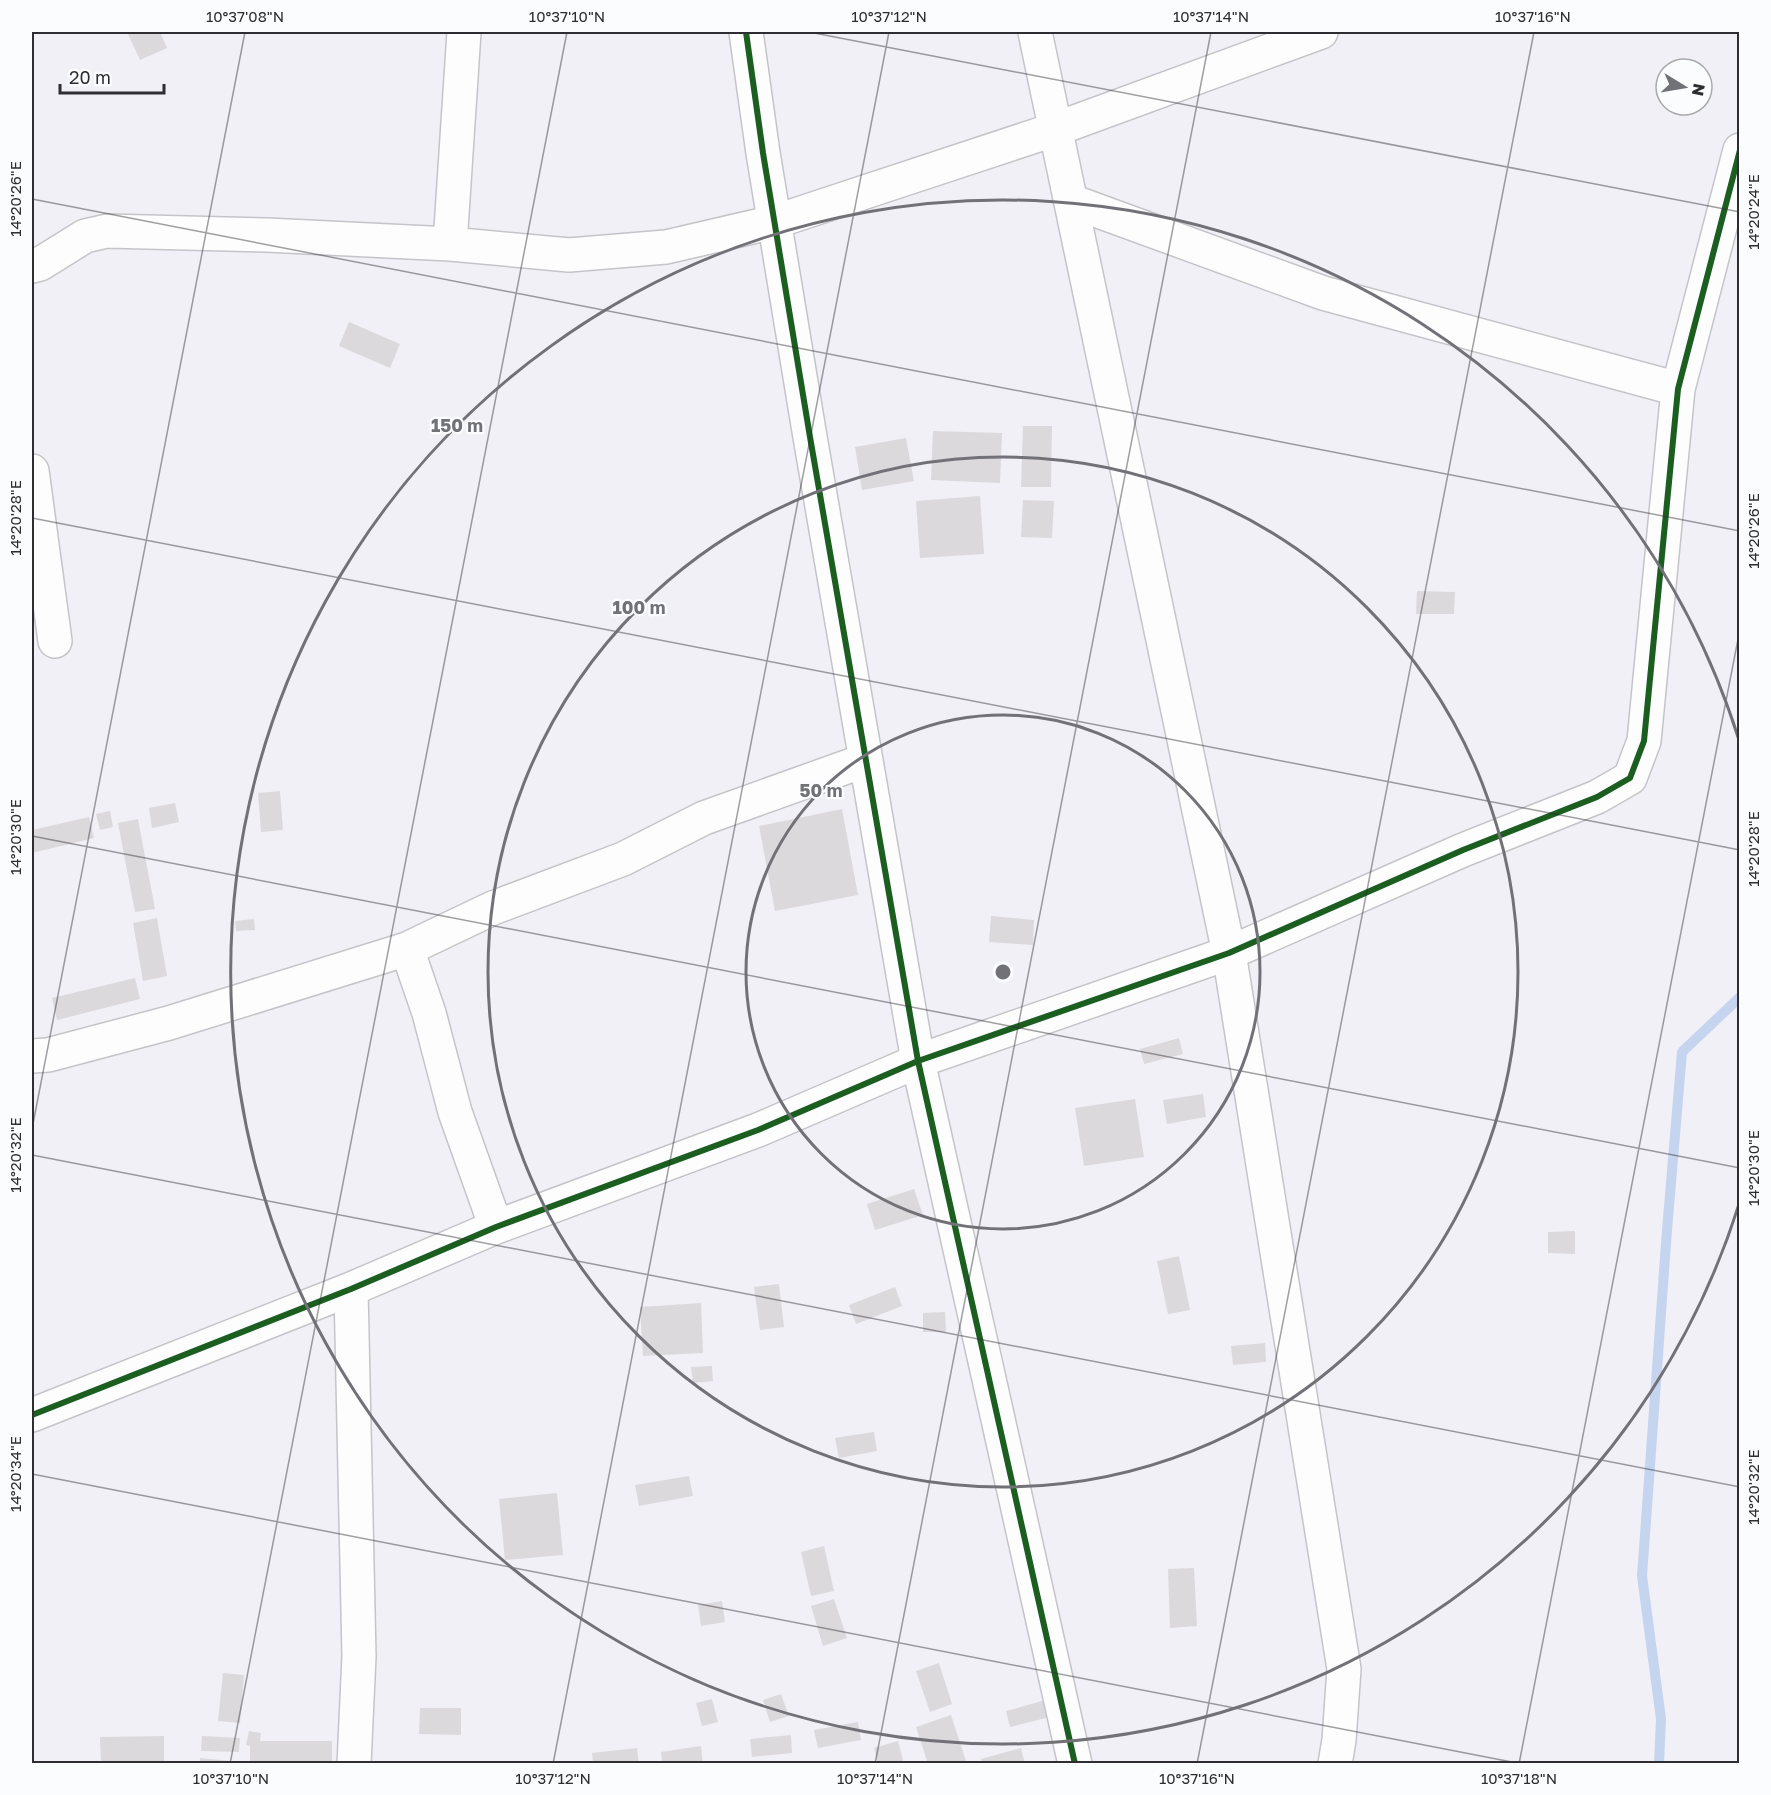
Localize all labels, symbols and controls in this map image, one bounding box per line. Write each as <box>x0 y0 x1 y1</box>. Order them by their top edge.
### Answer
text: 10°37'08"N <box>206 7 284 25</box>
text: 10°37'10"N <box>529 7 605 25</box>
text: 10°37'12"N <box>851 7 927 25</box>
text: 10°37'14"N <box>1173 7 1249 25</box>
text: 10°37'16"N <box>1495 7 1571 25</box>
scale bar <box>60 57 164 95</box>
north arrow <box>1654 57 1714 117</box>
text: 20 m <box>69 66 111 88</box>
text: N <box>1688 82 1710 98</box>
text: 14°20'26"E <box>6 161 24 237</box>
text: 14°20'24"E <box>1744 174 1762 250</box>
text: 150 m <box>431 414 483 436</box>
text: 14°20'28"E <box>6 480 24 556</box>
text: 14°20'26"E <box>1744 493 1762 569</box>
text: 100 m <box>613 596 665 618</box>
text: 50 m <box>800 779 842 801</box>
text: 14°20'30"E <box>6 799 24 875</box>
text: 14°20'28"E <box>1744 811 1762 887</box>
centre of rings <box>993 962 1013 982</box>
text: 14°20'32"E <box>6 1117 24 1193</box>
text: 14°20'30"E <box>1744 1130 1762 1206</box>
text: 14°20'34"E <box>6 1436 24 1512</box>
text: 14°20'32"E <box>1744 1449 1762 1525</box>
text: 10°37'10"N <box>193 1769 269 1787</box>
text: 10°37'12"N <box>515 1769 591 1787</box>
text: 10°37'14"N <box>837 1769 913 1787</box>
text: 10°37'16"N <box>1159 1769 1235 1787</box>
text: 10°37'18"N <box>1481 1769 1557 1787</box>

